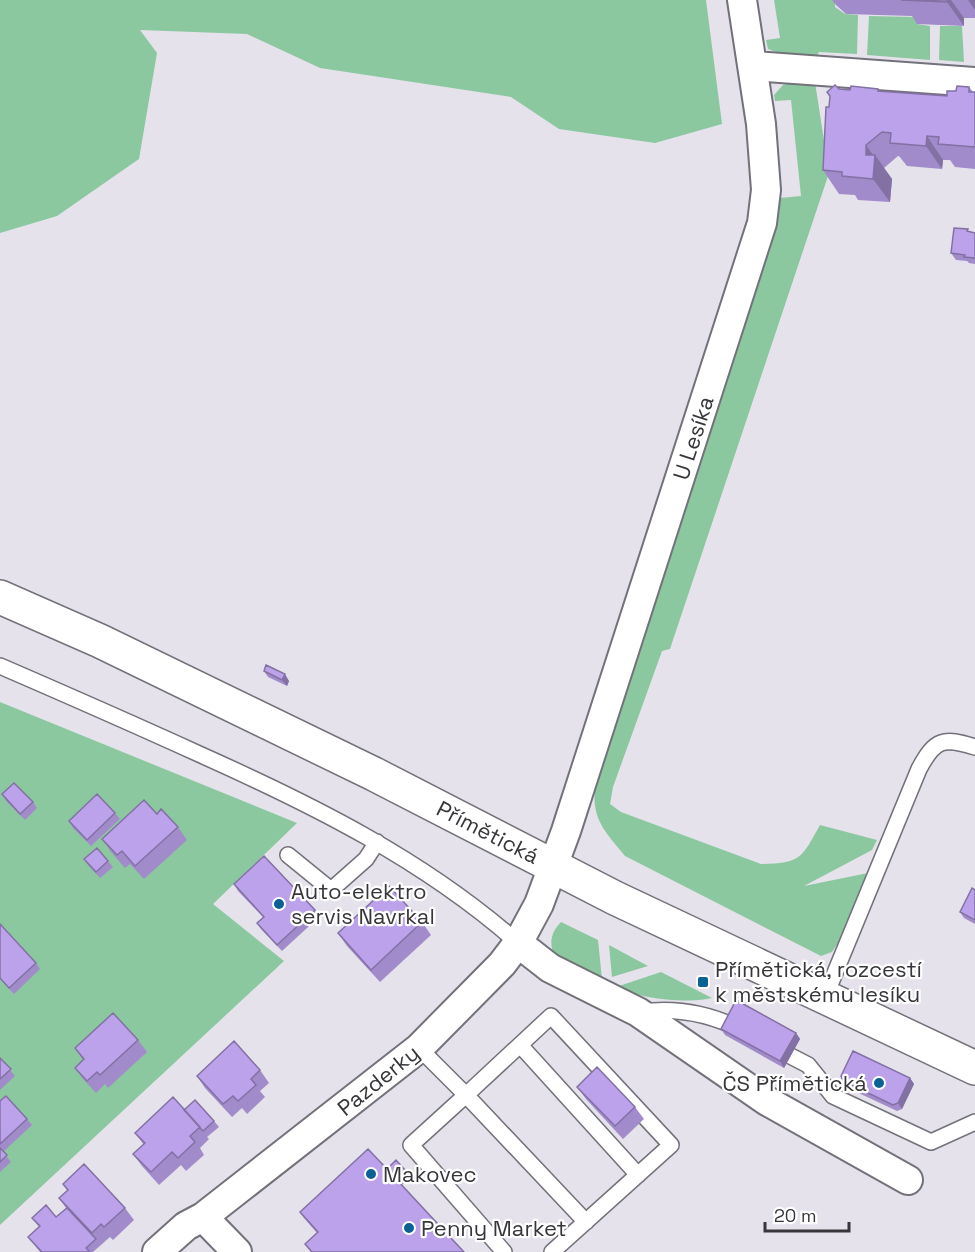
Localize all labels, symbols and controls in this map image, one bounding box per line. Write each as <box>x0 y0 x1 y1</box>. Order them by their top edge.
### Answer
street label: U Lesíka <box>666 392 720 483</box>
street label: Přímětická <box>432 794 544 870</box>
place label: Auto-elektro servis Navrkal <box>291 877 435 930</box>
marker: Auto-elektro servis Navrkal <box>272 897 286 911</box>
place label: Přímětická, rozcestí k městskému lesíku <box>715 955 923 1008</box>
marker: Přímětická, rozcestí k městskému lesíku <box>696 975 710 989</box>
street label: Pazderky <box>331 1038 425 1122</box>
place label: ČS Přímětická <box>722 1069 867 1097</box>
marker: ČS Přímětická <box>872 1076 886 1090</box>
place label: Makovec <box>383 1160 477 1188</box>
marker: Makovec <box>364 1167 378 1181</box>
scale bar <box>765 1195 849 1233</box>
text: 20 m <box>774 1204 817 1227</box>
place label: Penny Market <box>421 1214 567 1242</box>
marker: Penny Market <box>402 1221 416 1235</box>

